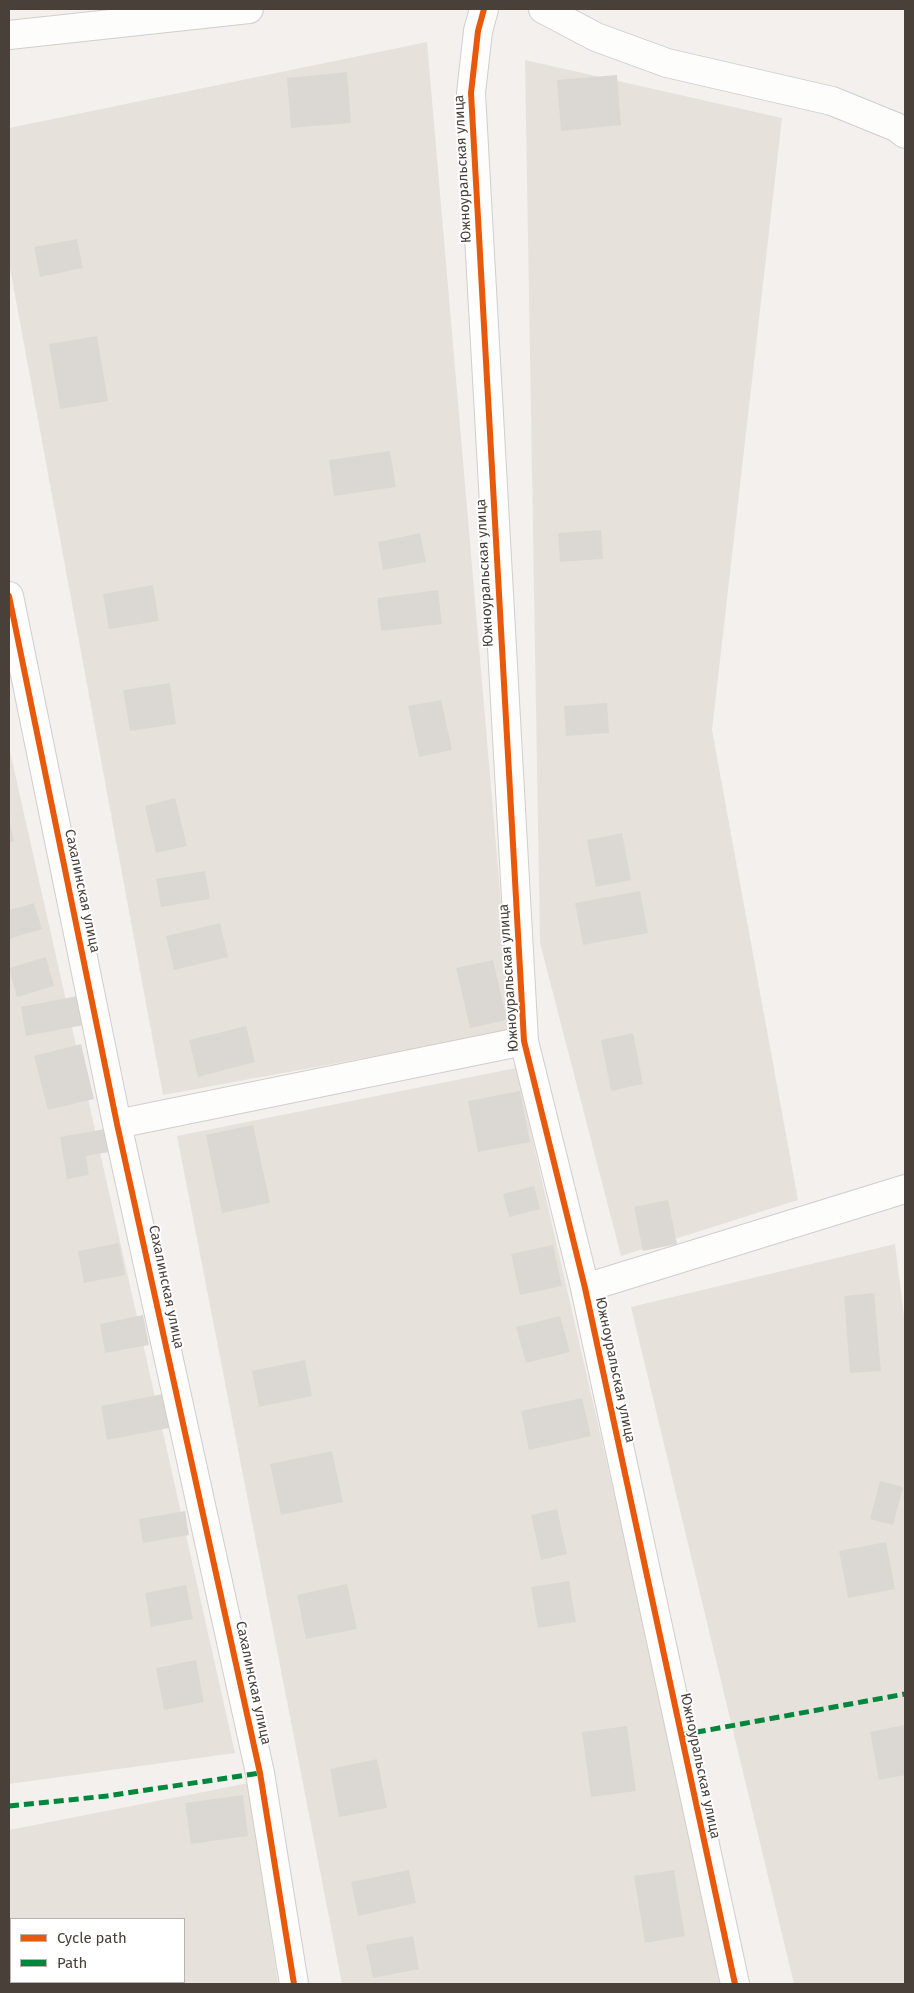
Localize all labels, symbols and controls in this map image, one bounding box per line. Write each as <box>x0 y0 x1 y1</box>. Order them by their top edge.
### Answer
street label: Южноуральская улица <box>451 94 475 244</box>
street label: Южноуральская улица <box>473 498 497 648</box>
street label: Сахалинская улица <box>61 828 103 954</box>
street label: Южноуральская улица <box>495 903 523 1053</box>
street label: Сахалинская улица <box>145 1224 187 1350</box>
street label: Южноуральская улица <box>591 1296 639 1444</box>
street label: Сахалинская улица <box>232 1620 274 1746</box>
street label: Южноуральская улица <box>676 1692 724 1840</box>
legend <box>10 1918 185 1983</box>
text: Cycle path <box>57 1929 127 1947</box>
text: Path <box>57 1954 87 1972</box>

